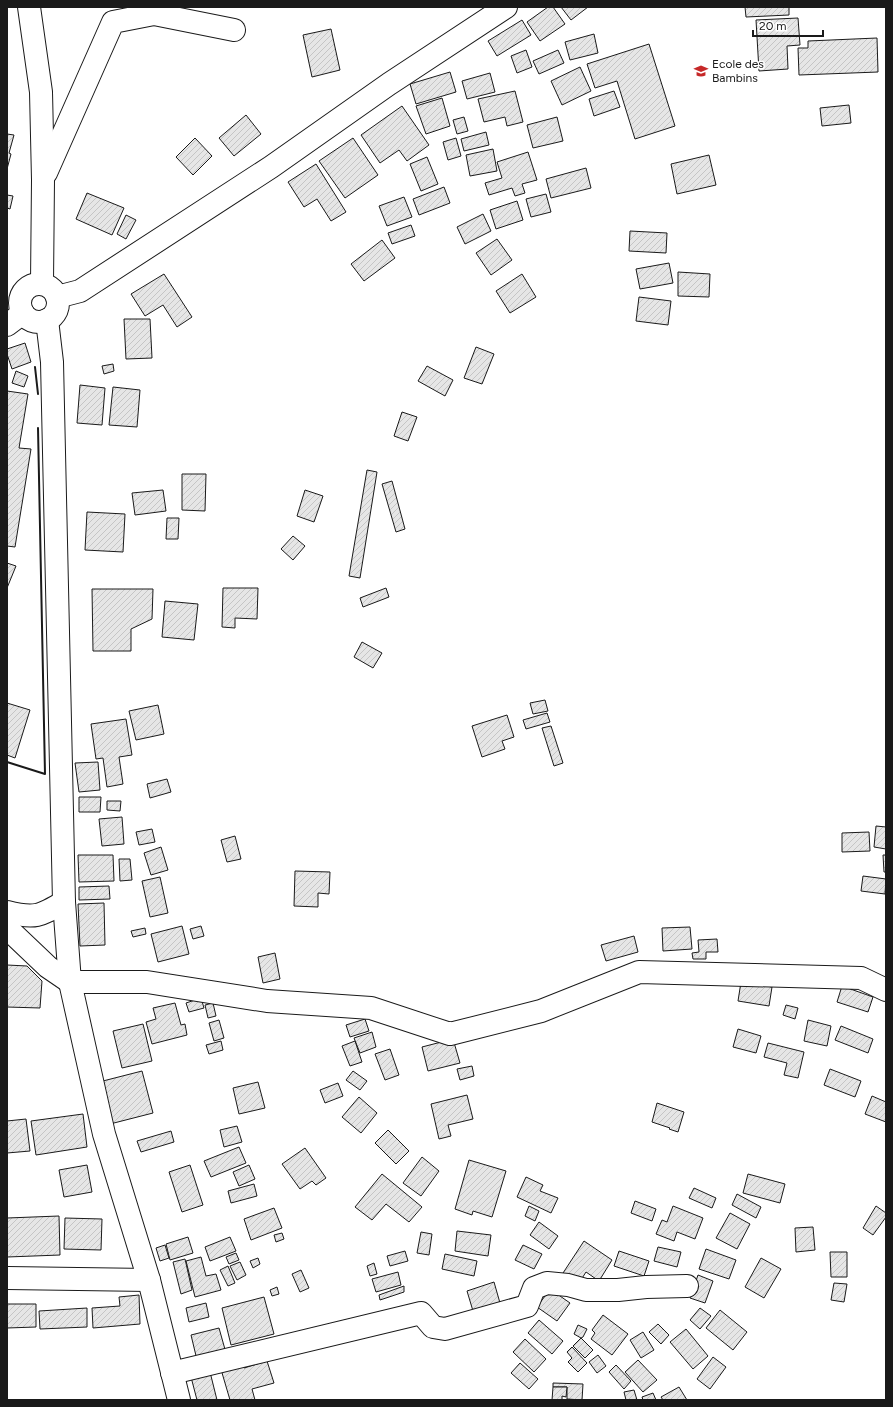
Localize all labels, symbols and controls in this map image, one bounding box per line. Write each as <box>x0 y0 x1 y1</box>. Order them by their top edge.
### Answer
scale bar <box>753 12 823 38</box>
text: 20 m <box>759 19 787 33</box>
place label: Ecole des Bambins <box>712 57 764 85</box>
school or university icon: Ecole des Bambins <box>693 63 709 79</box>

